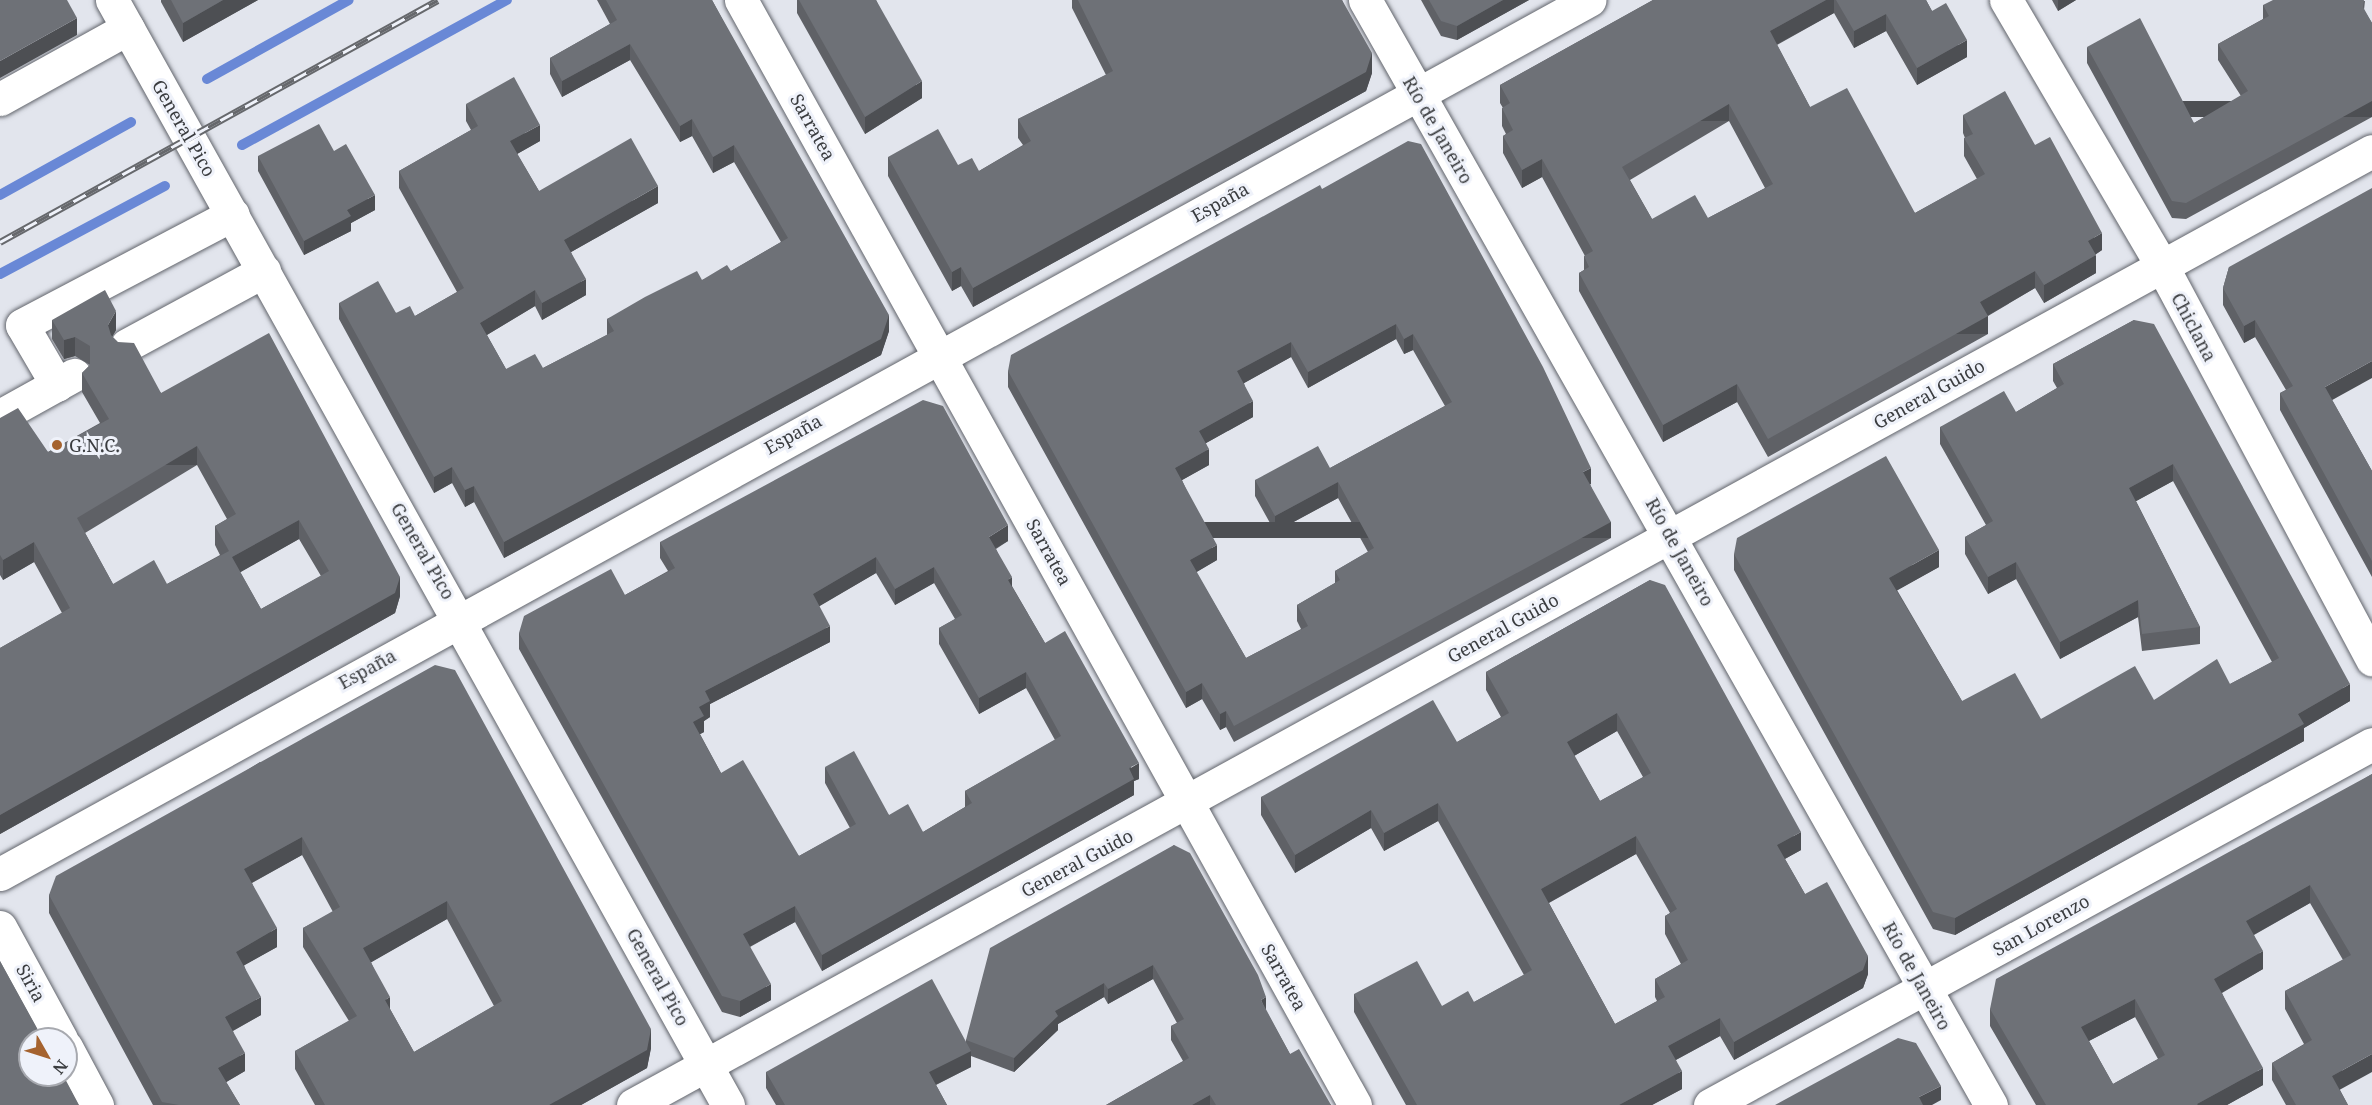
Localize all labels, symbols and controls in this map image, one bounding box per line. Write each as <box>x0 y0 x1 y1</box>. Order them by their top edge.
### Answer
street label: Río de Janeiro <box>1399 72 1477 188</box>
street label: General Pico <box>148 76 220 180</box>
street label: Sarratea <box>786 90 840 164</box>
street label: España <box>1188 177 1252 227</box>
street label: Chiclana <box>2167 289 2221 365</box>
street label: General Guido <box>1870 355 1988 433</box>
street label: España <box>761 409 825 459</box>
place label: G.N.C. <box>69 434 120 456</box>
marker: G.N.C. <box>50 438 64 452</box>
street label: Río de Janeiro <box>1641 494 1719 610</box>
street label: General Pico <box>387 499 459 603</box>
street label: Sarratea <box>1022 515 1076 589</box>
street label: General Guido <box>1444 589 1562 667</box>
street label: España <box>335 644 399 694</box>
street label: General Guido <box>1017 824 1137 902</box>
street label: San Lorenzo <box>1989 890 2093 960</box>
street label: Río de Janeiro <box>1878 918 1956 1034</box>
street label: General Pico <box>622 924 694 1030</box>
street label: Sarratea <box>1257 940 1311 1014</box>
street label: Siria <box>12 960 50 1006</box>
north arrow <box>18 1027 78 1087</box>
text: N <box>48 1055 73 1079</box>

